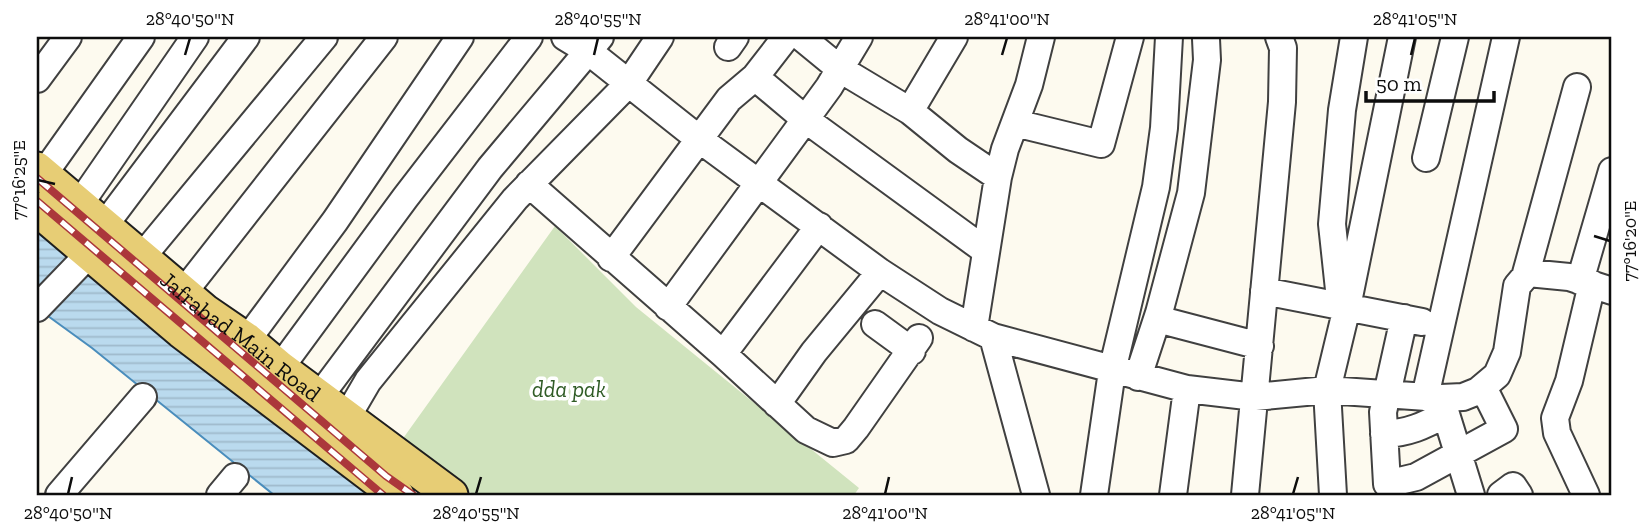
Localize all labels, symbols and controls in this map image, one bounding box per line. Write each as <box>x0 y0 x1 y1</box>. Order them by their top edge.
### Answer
text: 28°40'50"N <box>146 8 234 30</box>
text: 28°40'55"N <box>554 8 642 30</box>
text: 28°41'00"N <box>964 8 1050 30</box>
text: 28°41'05"N <box>1373 8 1457 30</box>
scale bar <box>1366 60 1493 104</box>
text: 50 m <box>1376 71 1422 96</box>
text: 77°16'25"E <box>8 140 30 220</box>
text: 77°16'20"E <box>1619 201 1641 281</box>
street label: Jafrabad Main Road <box>155 266 327 408</box>
park label: dda pak <box>532 375 606 403</box>
text: 28°40'50"N <box>24 502 112 524</box>
text: 28°40'55"N <box>432 502 520 524</box>
text: 28°41'00"N <box>842 502 928 524</box>
text: 28°41'05"N <box>1251 502 1335 524</box>

